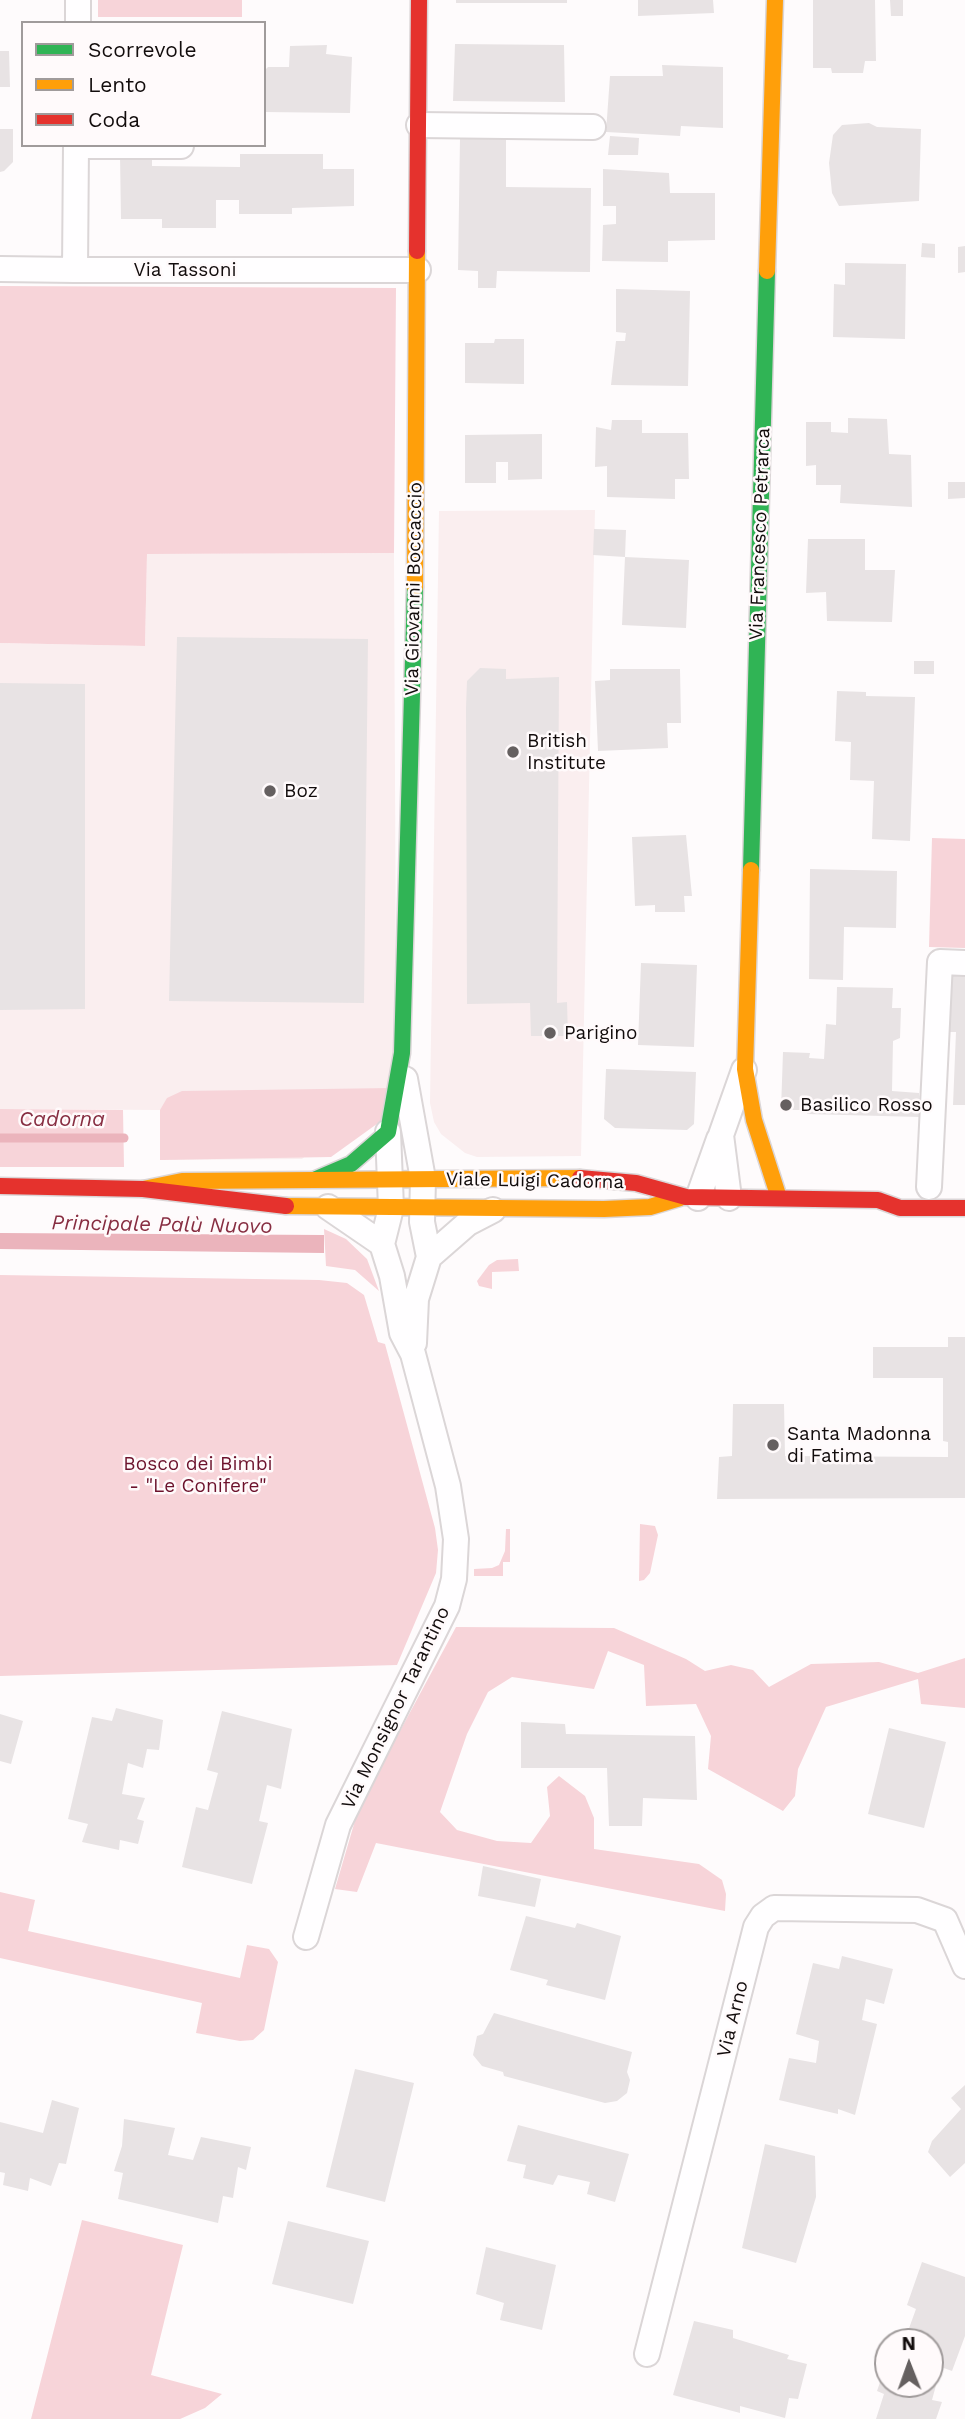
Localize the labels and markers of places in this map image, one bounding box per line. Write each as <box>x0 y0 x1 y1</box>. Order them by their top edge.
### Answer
place label: British Institute <box>527 730 606 774</box>
marker: British Institute <box>505 744 521 760</box>
place label: Boz <box>284 780 318 802</box>
marker: Boz <box>262 783 278 799</box>
place label: Parigino <box>564 1022 637 1044</box>
marker: Parigino <box>542 1025 558 1041</box>
place label: Basilico Rosso <box>800 1094 933 1116</box>
marker: Basilico Rosso <box>778 1097 794 1113</box>
place label: Santa Madonna di Fatima <box>787 1423 931 1467</box>
marker: Santa Madonna di Fatima <box>765 1437 781 1453</box>

